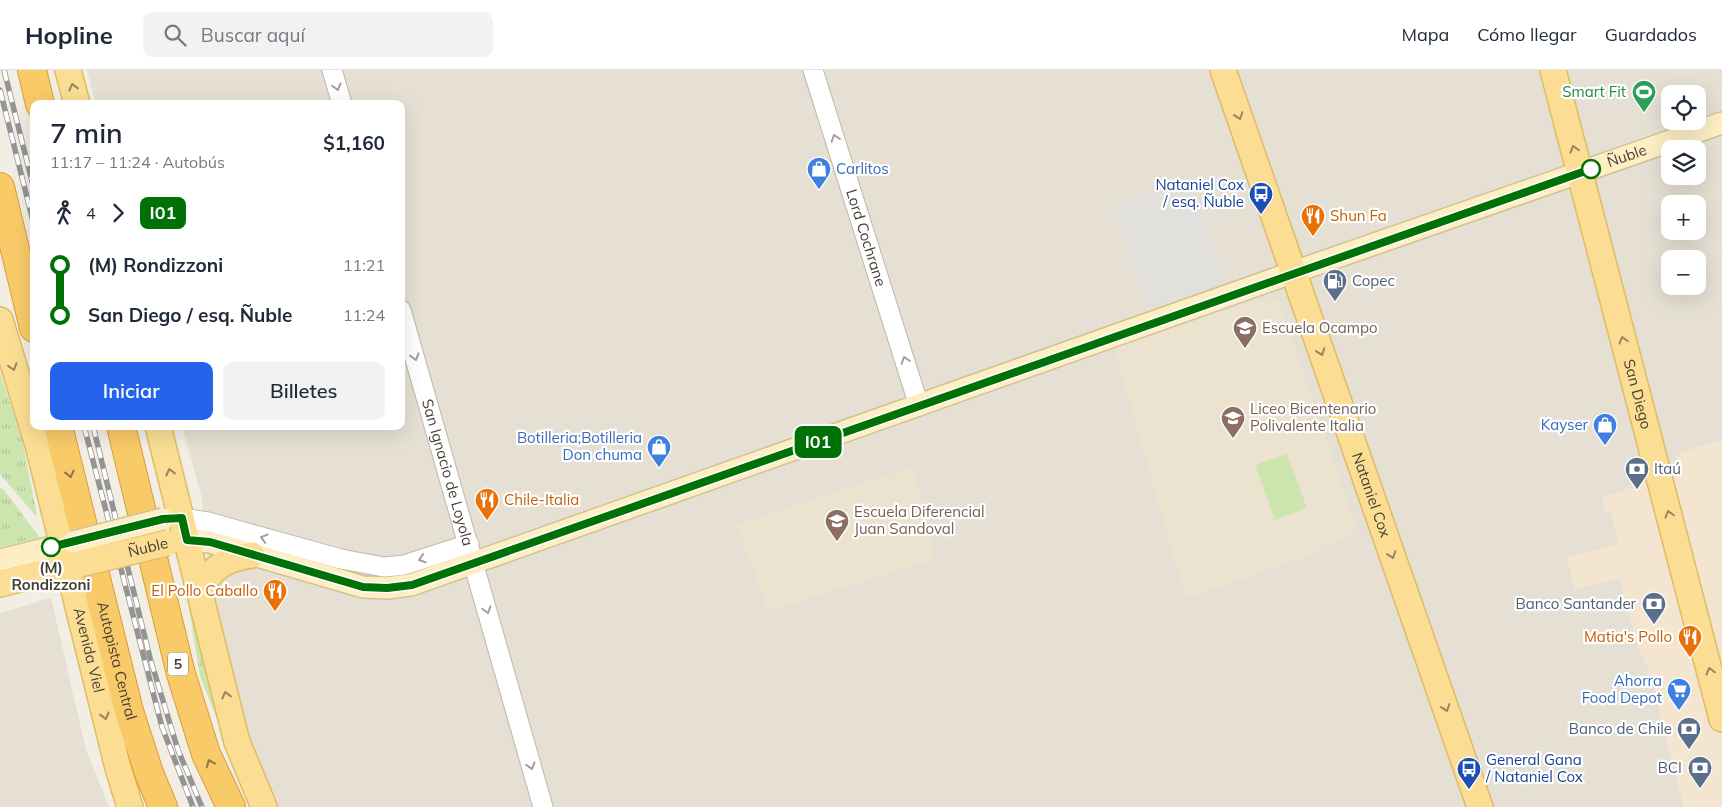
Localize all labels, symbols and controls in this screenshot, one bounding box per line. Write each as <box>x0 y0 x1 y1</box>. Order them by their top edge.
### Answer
search box <box>143 12 493 57</box>
text: Hopline <box>25 20 113 50</box>
icon: search <box>161 21 189 49</box>
text: Buscar aquí <box>201 23 305 47</box>
text: Mapa <box>1401 23 1449 46</box>
text: Cómo llegar <box>1477 23 1577 46</box>
text: Guardados <box>1605 23 1697 46</box>
sports icon: Smart Fit <box>1631 79 1657 113</box>
one-way arrow <box>332 82 342 90</box>
place label: Smart Fit <box>1562 82 1626 101</box>
one-way arrow <box>68 83 78 91</box>
map controls <box>1661 85 1706 295</box>
button: locate <box>1661 85 1706 130</box>
one-way arrow <box>1233 111 1243 120</box>
text: 7 min <box>50 115 123 150</box>
text: $1,160 <box>323 131 385 155</box>
one-way arrow <box>830 134 840 143</box>
street label: Ñuble <box>1604 140 1649 171</box>
button: layers <box>1661 140 1706 185</box>
one-way arrow <box>1569 144 1580 153</box>
text: 11:17 – 11:24 · Autobús <box>50 152 225 172</box>
shop icon: Carlitos <box>806 156 832 190</box>
place label: Carlitos <box>836 159 889 178</box>
unlabelled marker <box>1581 159 1601 179</box>
place label: Nataniel Cox / esq. Ñuble <box>1155 175 1244 211</box>
bus stop icon: Nataniel Cox / esq. Ñuble <box>1248 181 1274 215</box>
street label: Lord Cochrane <box>842 187 891 289</box>
button: + <box>1661 195 1706 240</box>
icon: walk <box>50 199 78 227</box>
icon: forward <box>104 199 132 227</box>
text: I01 <box>150 201 176 224</box>
text: 4 <box>86 203 96 223</box>
restaurant icon: Shun Fa <box>1300 203 1326 237</box>
place label: Shun Fa <box>1330 206 1387 225</box>
button: − <box>1661 250 1706 295</box>
text: (M) Rondizzoni <box>88 253 223 277</box>
text: 11:21 <box>343 255 385 275</box>
fuel station icon: Copec <box>1322 268 1348 302</box>
place label: Copec <box>1352 271 1395 290</box>
text: San Diego / esq. Ñuble <box>88 303 292 327</box>
text: 11:24 <box>343 305 385 325</box>
school or university icon: Escuela Ocampo <box>1232 315 1258 349</box>
place label: Escuela Ocampo <box>1262 318 1378 337</box>
one-way arrow <box>1619 336 1629 345</box>
one-way arrow <box>1315 347 1325 355</box>
one-way arrow <box>409 353 419 361</box>
one-way arrow <box>900 356 910 364</box>
street label: San Diego <box>1620 357 1656 431</box>
one-way arrow <box>7 362 17 370</box>
button: Iniciar <box>50 362 213 420</box>
button: Billetes <box>223 362 385 420</box>
street label: San Ignacio de Loyola <box>418 397 478 548</box>
place label: Liceo Bicentenario Polivalente Italia <box>1250 399 1376 435</box>
school or university icon: Liceo Bicentenario Polivalente Italia <box>1220 405 1246 439</box>
shop icon: Kayser <box>1592 412 1618 446</box>
place label: Kayser <box>1541 415 1589 434</box>
line badge: I01 <box>789 426 847 458</box>
place label: Botilleria;Botilleria Don chuma <box>517 428 642 464</box>
text: I01 <box>805 430 831 453</box>
shop icon: Botilleria;Botilleria Don chuma <box>646 434 672 468</box>
street label: Nataniel Cox <box>1348 450 1395 540</box>
bank icon: Itaú <box>1624 456 1650 490</box>
place label: Itaú <box>1654 459 1681 478</box>
one-way arrow <box>165 468 176 477</box>
one-way arrow <box>64 469 75 478</box>
restaurant icon: Chile-Italia <box>474 487 500 521</box>
place label: Chile-Italia <box>504 490 579 509</box>
place label: Escuela Diferencial Juan Sandoval <box>854 502 985 538</box>
school or university icon: Escuela Diferencial Juan Sandoval <box>824 508 850 542</box>
one-way arrow <box>1664 510 1675 519</box>
street label: Ñuble <box>126 533 170 561</box>
one-way arrow <box>260 533 269 544</box>
marker: (M) Rondizzoni <box>41 537 61 557</box>
one-way arrow <box>1386 550 1396 558</box>
one-way arrow <box>418 553 427 563</box>
place label: (M) Rondizzoni <box>12 558 90 594</box>
restaurant icon: El Pollo Caballo <box>262 578 288 612</box>
place label: El Pollo Caballo <box>151 581 258 600</box>
bank icon: Banco Santander <box>1641 591 1667 625</box>
place label: Banco Santander <box>1515 594 1637 613</box>
street label: Autopista Central <box>93 599 141 722</box>
one-way arrow <box>482 605 492 613</box>
street label: Avenida Viel <box>70 606 109 694</box>
restaurant icon: Matia's Pollo <box>1677 624 1703 658</box>
place label: Matia's Pollo <box>1584 627 1672 646</box>
road number: 5 <box>168 652 188 676</box>
one-way arrow <box>1705 667 1716 676</box>
place label: Ahorra Food Depot <box>1582 671 1662 707</box>
supermarket icon: Ahorra Food Depot <box>1666 677 1692 711</box>
one-way arrow <box>221 691 231 699</box>
one-way arrow <box>1440 703 1450 712</box>
one-way arrow <box>99 711 110 720</box>
bank icon: Banco de Chile <box>1676 716 1702 750</box>
place label: Banco de Chile <box>1569 719 1672 738</box>
place label: General Gana / Nataniel Cox <box>1485 750 1583 786</box>
bank icon: BCI <box>1687 755 1713 789</box>
bus stop icon: General Gana / Nataniel Cox <box>1456 756 1482 790</box>
place label: BCI <box>1658 758 1682 777</box>
one-way arrow <box>205 759 216 768</box>
one-way arrow <box>526 762 536 770</box>

